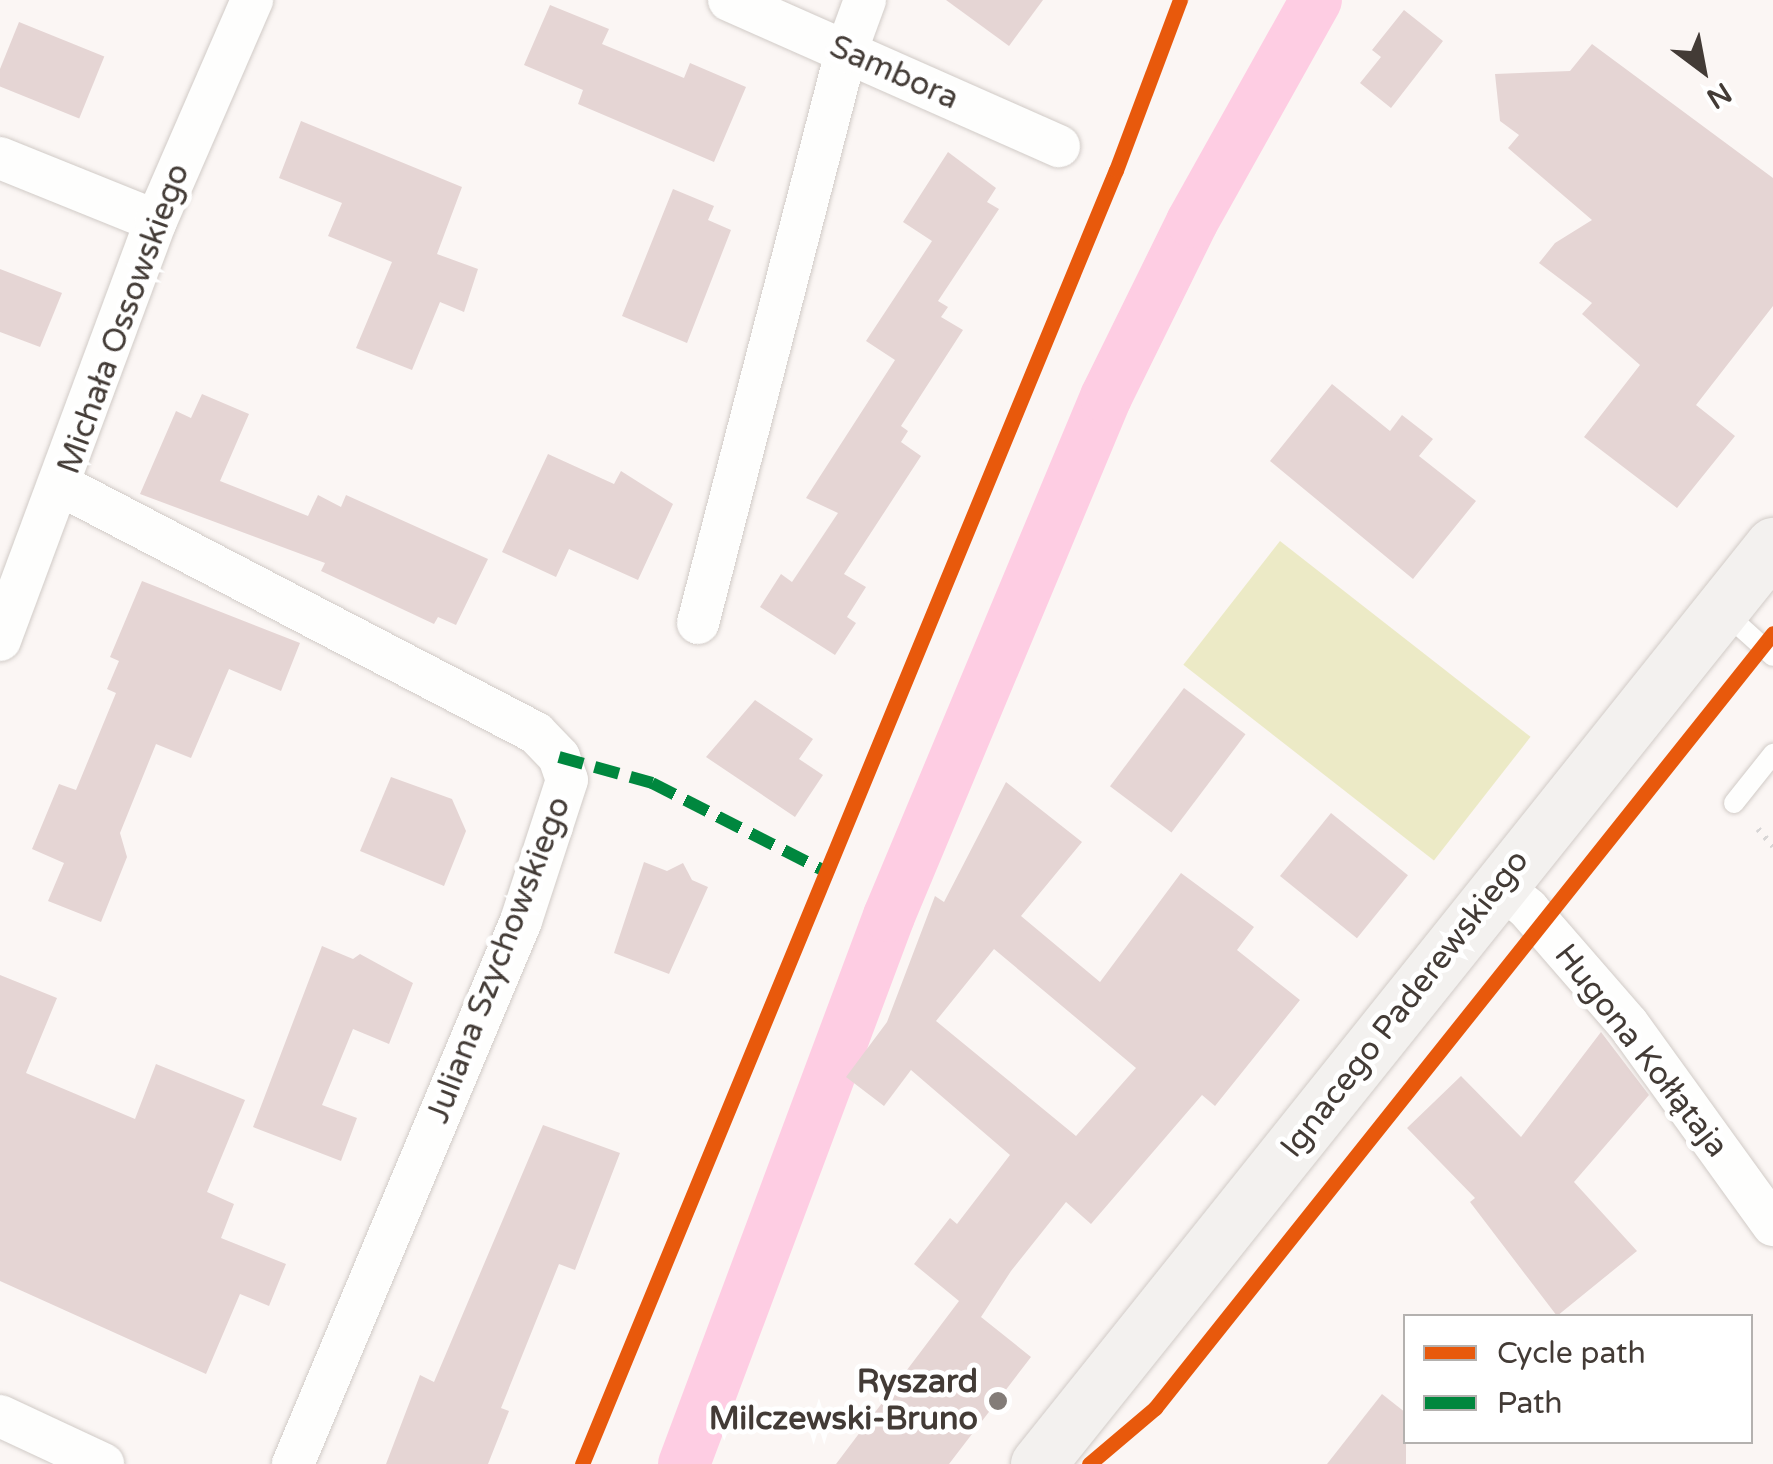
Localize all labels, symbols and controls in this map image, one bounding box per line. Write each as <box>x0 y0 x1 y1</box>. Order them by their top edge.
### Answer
north arrow <box>1653 20 1753 120</box>
street label: Sambora <box>824 28 964 118</box>
text: N <box>1700 75 1737 116</box>
street label: Michała Ossowskiego <box>50 159 198 479</box>
street label: Juliana Szychowskiego <box>419 791 579 1129</box>
street label: Ignacego Paderewskiego <box>1273 842 1537 1166</box>
street label: Hugona Kołłątaja <box>1546 937 1736 1165</box>
legend <box>1403 1314 1753 1444</box>
text: Cycle path <box>1497 1335 1646 1372</box>
place label: Ryszard Milczewski-Bruno <box>709 1364 978 1439</box>
text: Path <box>1497 1385 1563 1422</box>
marker: Ryszard Milczewski-Bruno <box>987 1390 1009 1412</box>

